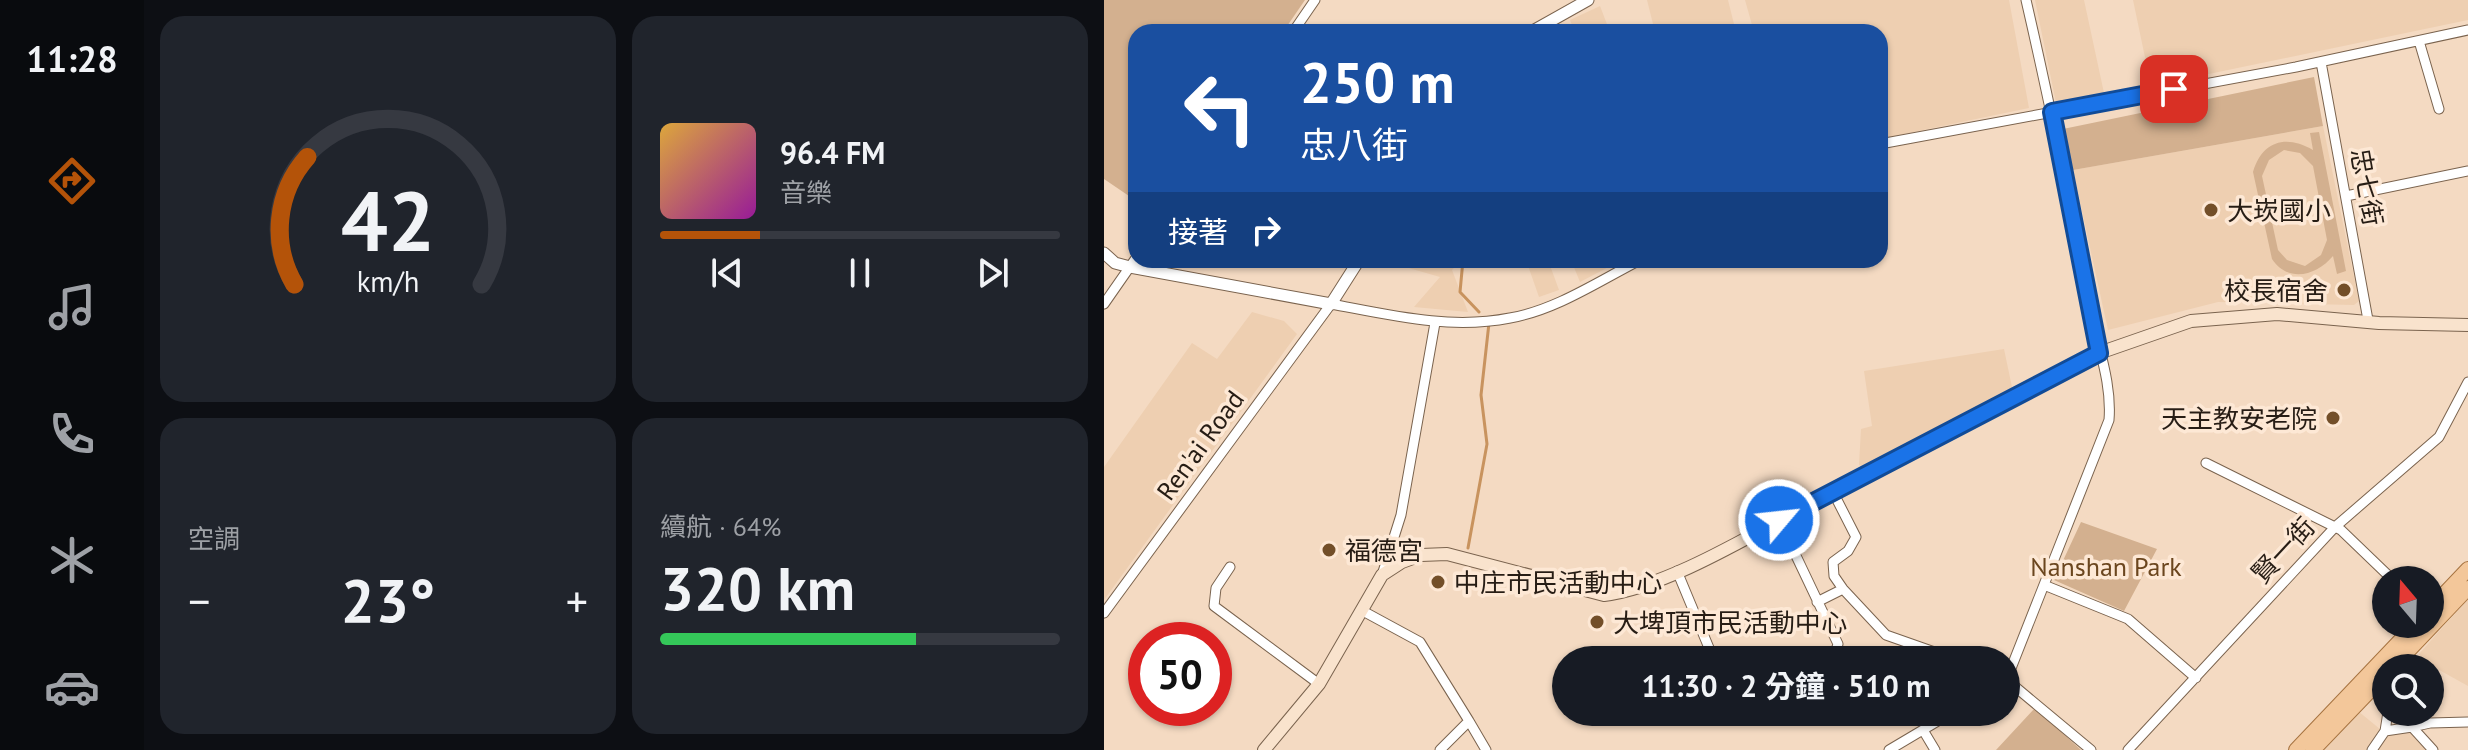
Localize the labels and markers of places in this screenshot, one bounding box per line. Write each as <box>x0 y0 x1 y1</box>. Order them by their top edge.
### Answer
pin <box>2140 55 2208 123</box>
place label: 大崁國小 <box>2227 194 2331 227</box>
marker: 大崁國小 <box>2202 201 2220 219</box>
place label: 校長宿舍 <box>2224 274 2328 307</box>
marker: 校長宿舍 <box>2335 281 2353 299</box>
place label: 天主教安老院 <box>2161 402 2317 435</box>
marker: 天主教安老院 <box>2324 409 2342 427</box>
place label: 福德宮 <box>1345 534 1423 567</box>
marker: 福德宮 <box>1320 541 1338 559</box>
place label: 中庄市民活動中心 <box>1454 566 1662 599</box>
marker: 中庄市民活動中心 <box>1429 573 1447 591</box>
place label: 大埤頂市民活動中心 <box>1613 606 1847 639</box>
marker: 大埤頂市民活動中心 <box>1588 613 1606 631</box>

